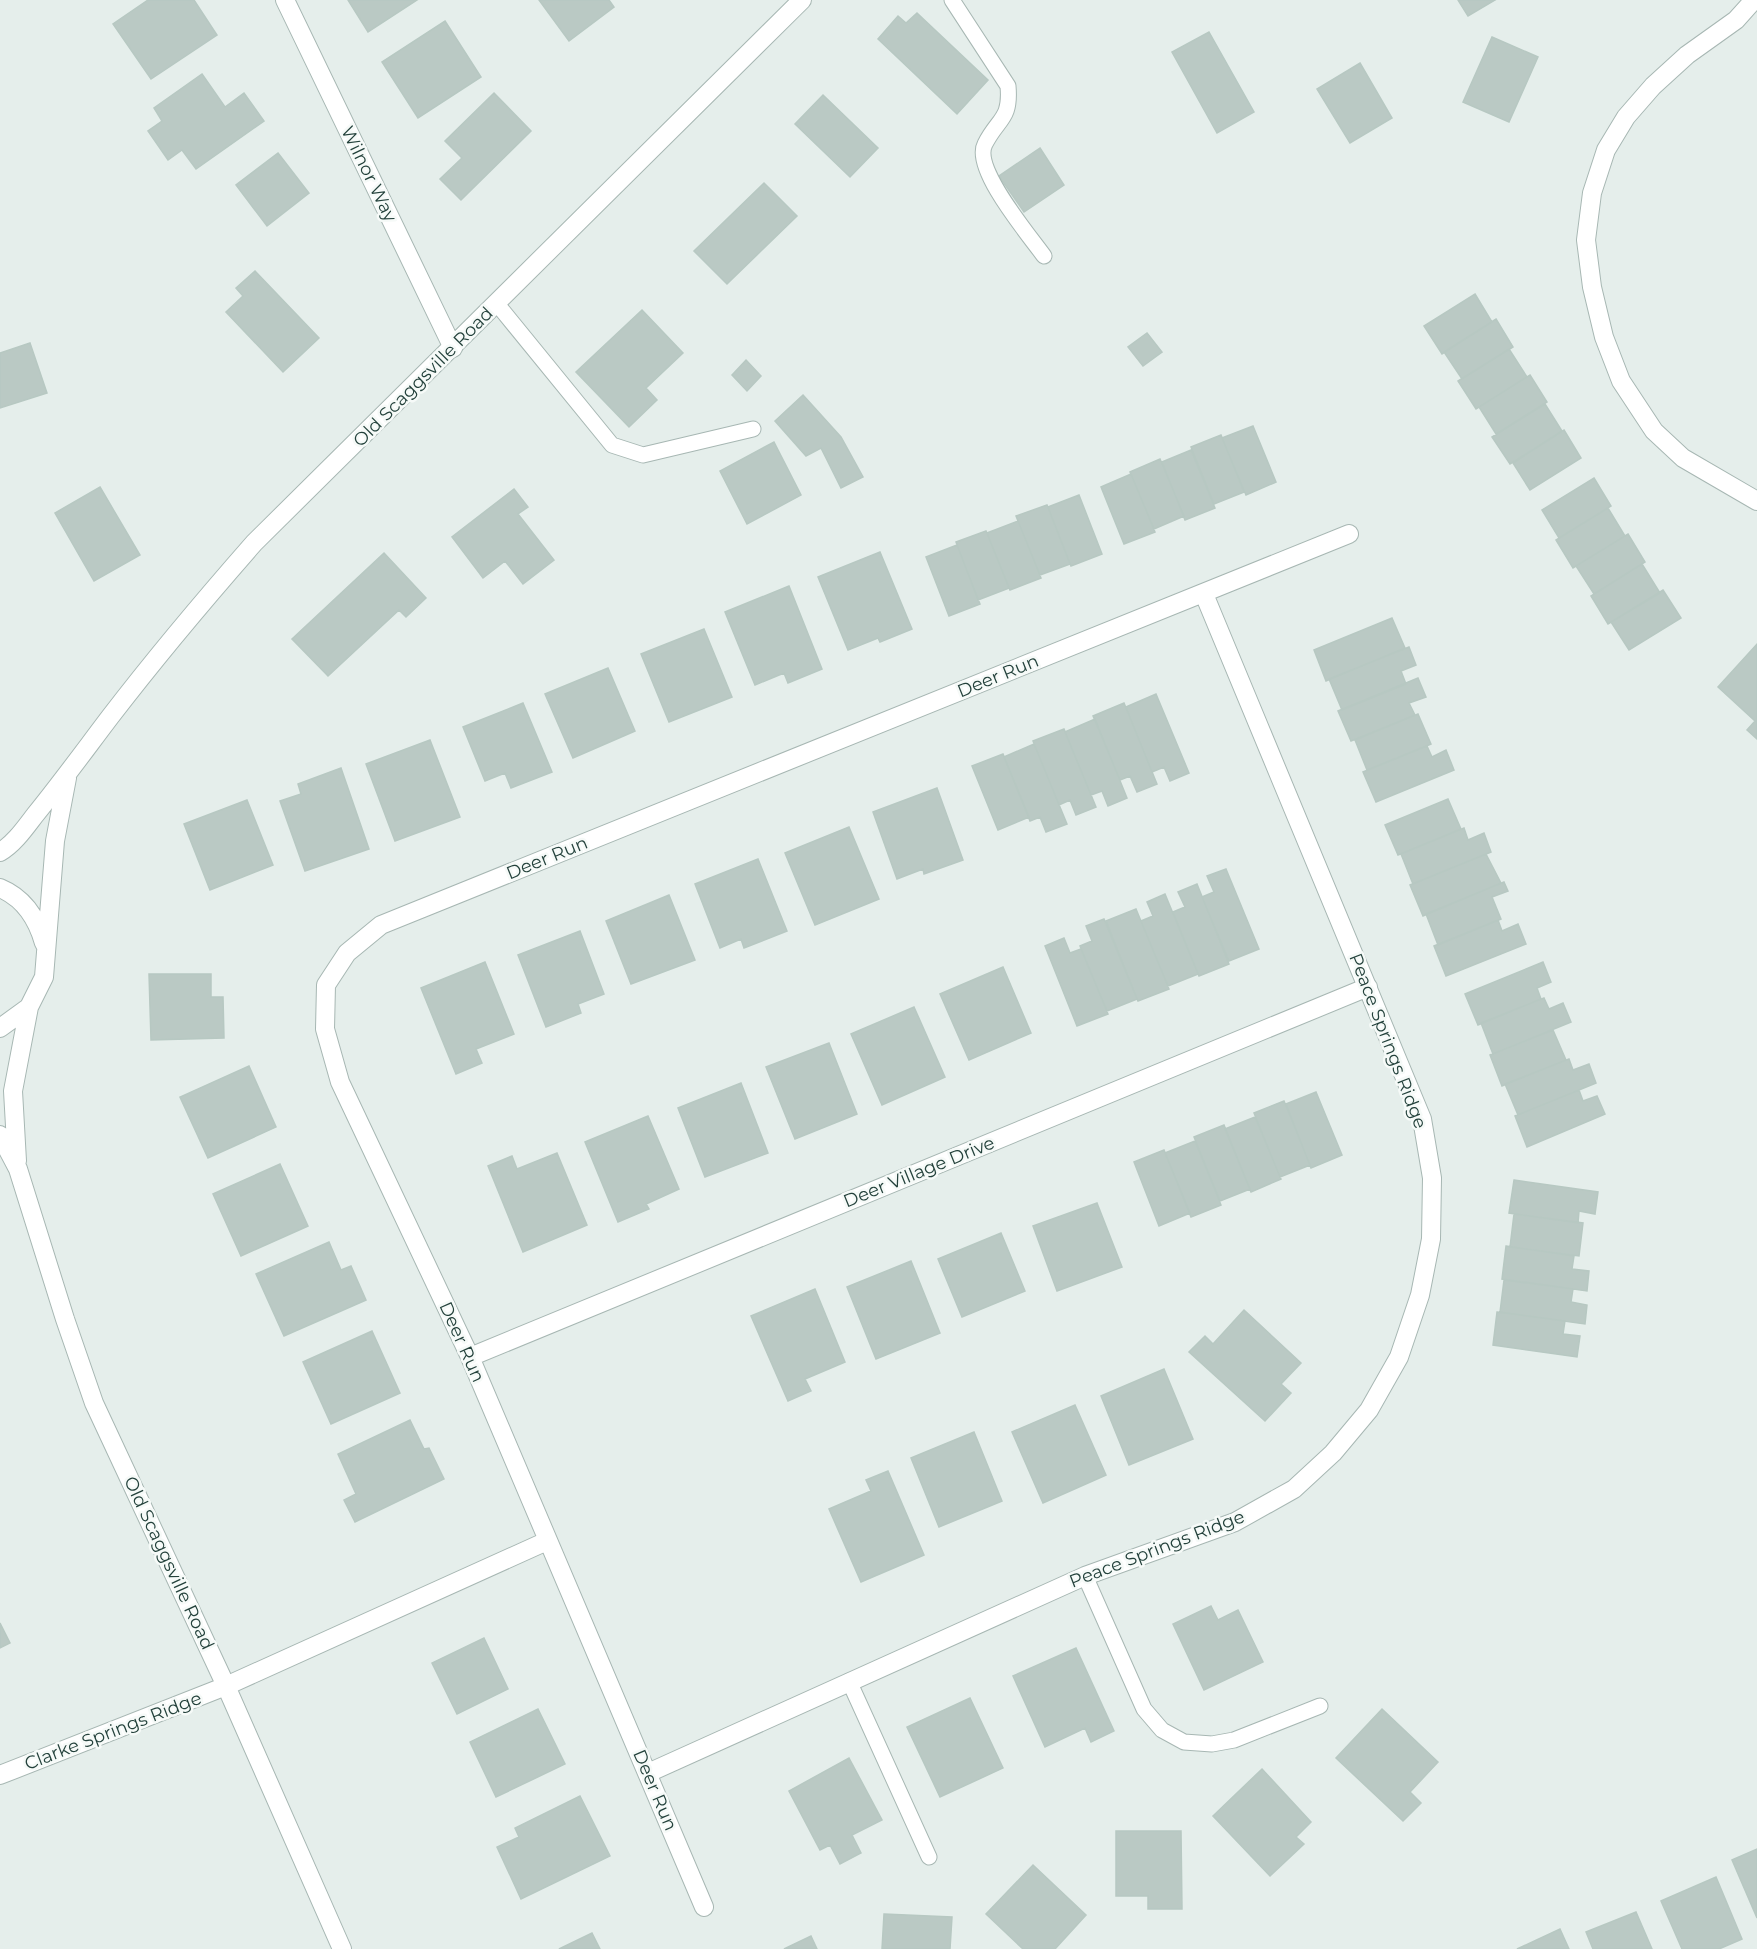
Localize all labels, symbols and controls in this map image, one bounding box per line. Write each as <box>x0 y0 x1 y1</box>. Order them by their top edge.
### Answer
street label: Wilnor Way <box>336 123 402 226</box>
street label: Old Scaggsville Road <box>348 302 498 452</box>
street label: Deer Run <box>954 650 1042 702</box>
street label: Deer Run <box>503 832 591 884</box>
street label: Peace Springs Ridge <box>1344 950 1432 1132</box>
street label: Deer Village Drive <box>840 1132 998 1212</box>
street label: Deer Run <box>434 1298 490 1386</box>
street label: Old Scaggsville Road <box>119 1473 219 1653</box>
street label: Peace Springs Ridge <box>1066 1505 1248 1593</box>
street label: Clarke Springs Ridge <box>21 1687 205 1775</box>
street label: Deer Run <box>628 1746 682 1834</box>

